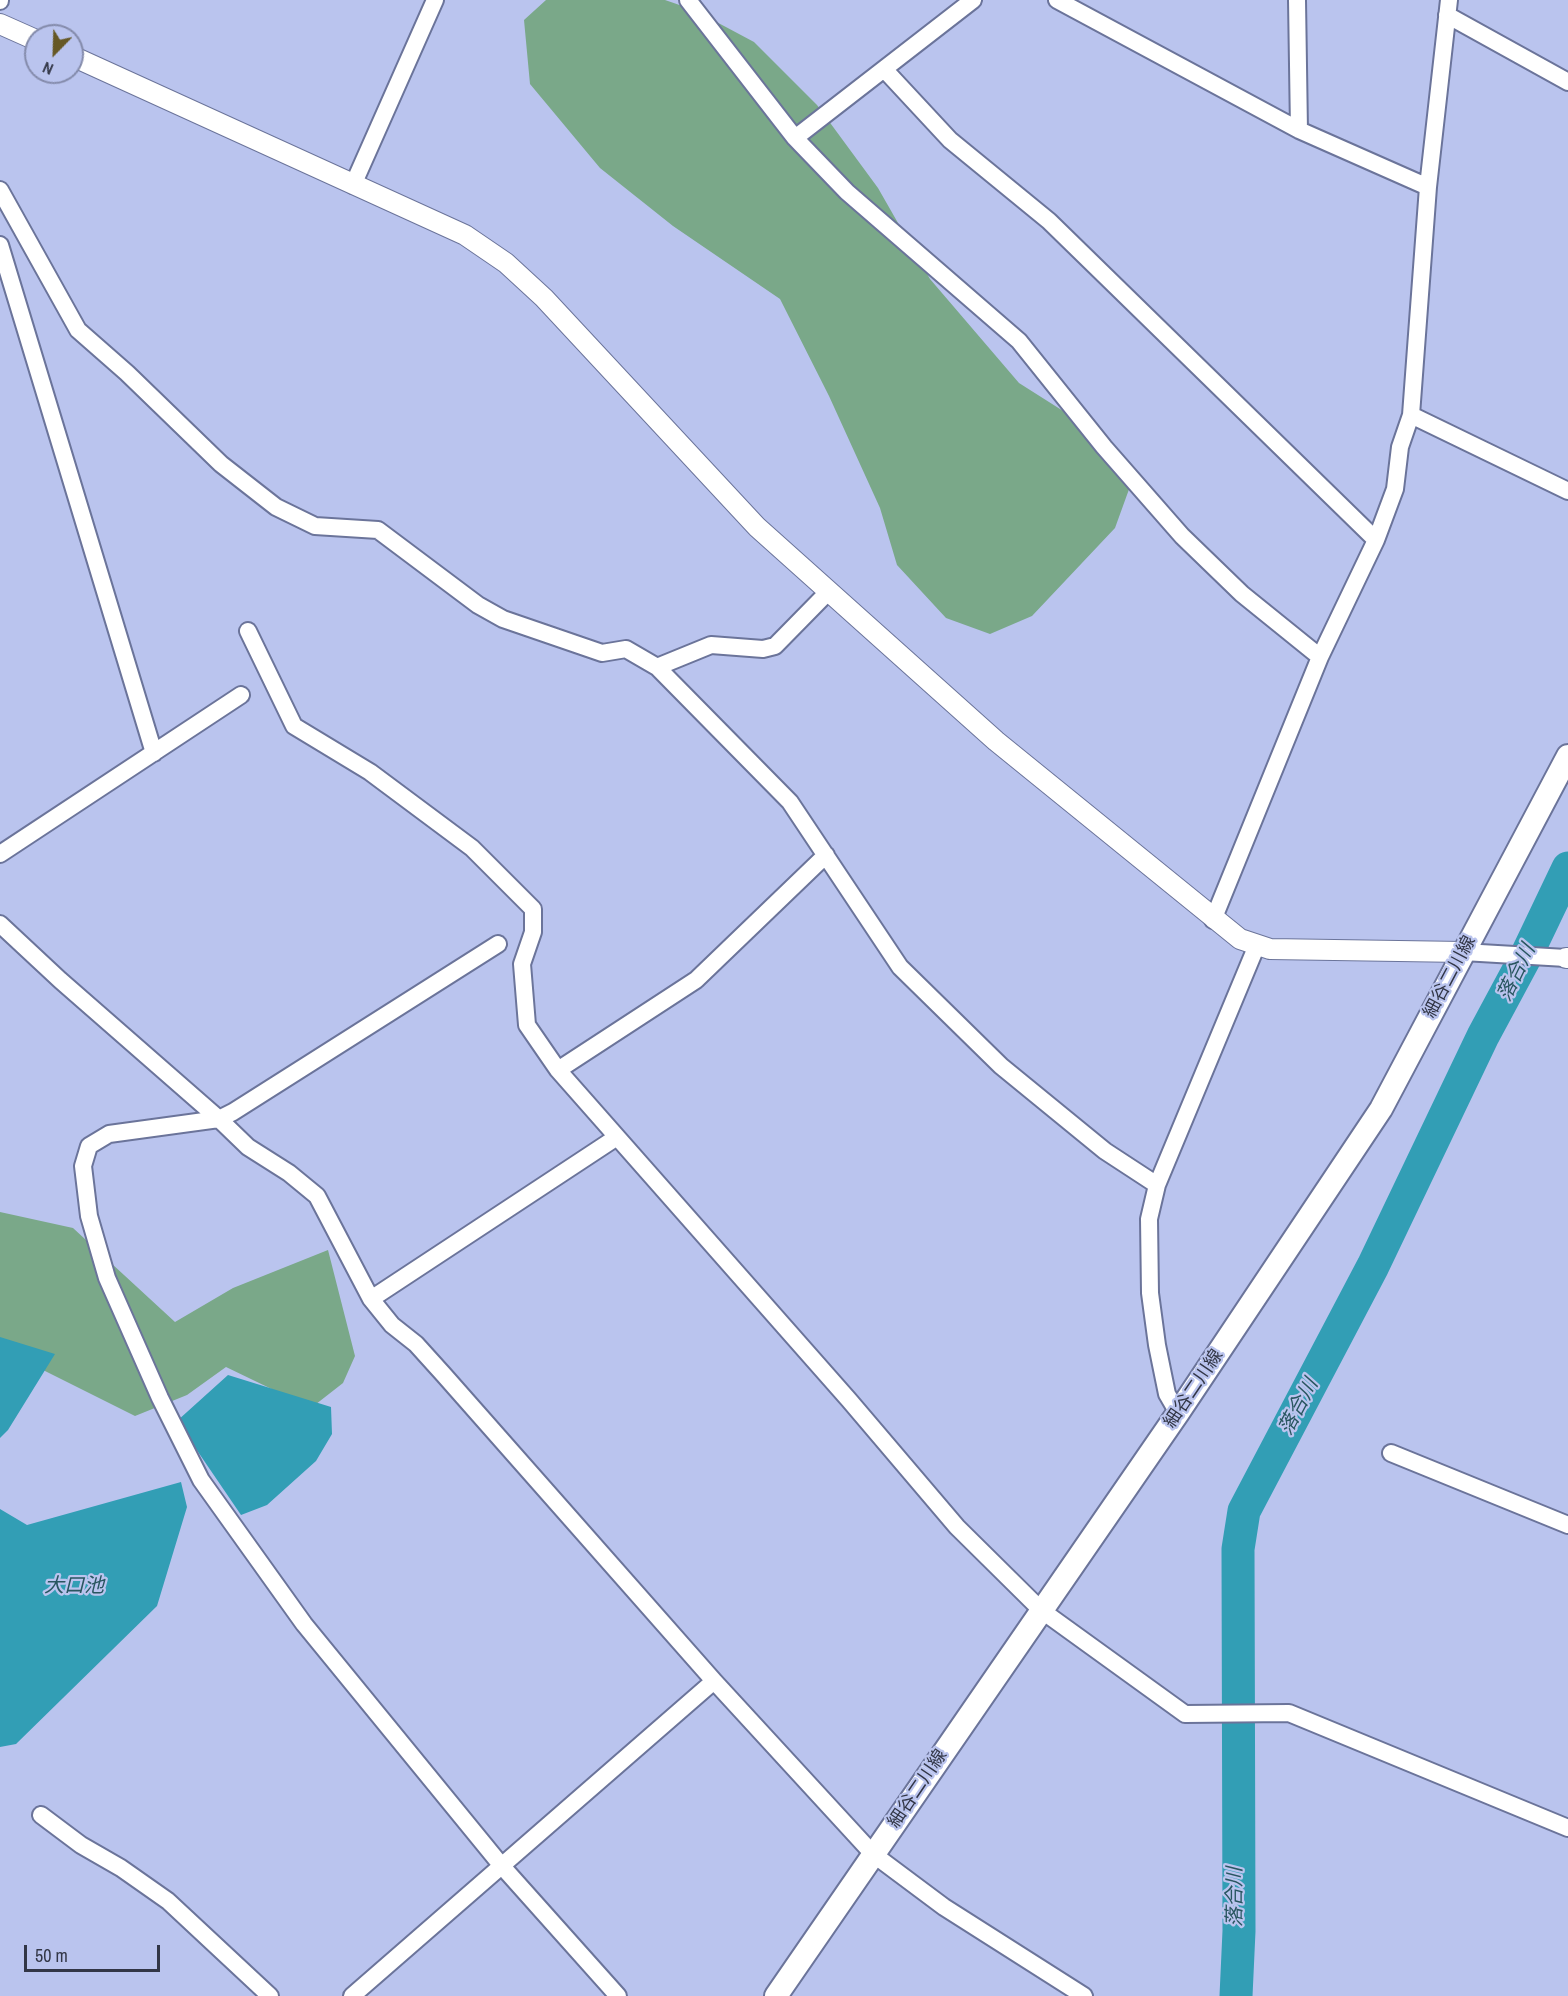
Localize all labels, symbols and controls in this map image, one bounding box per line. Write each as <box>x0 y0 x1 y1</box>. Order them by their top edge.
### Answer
north arrow <box>24 24 84 84</box>
text: N <box>39 57 56 81</box>
street label: 細谷二川線 <box>1419 932 1481 1022</box>
water label: 落合川 <box>1493 941 1541 1005</box>
street label: 細谷二川線 <box>1160 1346 1228 1432</box>
water label: 落合川 <box>1274 1375 1324 1439</box>
water label: 大口池 <box>44 1575 104 1599</box>
street label: 細谷二川線 <box>884 1746 952 1832</box>
water label: 落合川 <box>1224 1867 1248 1927</box>
scale bar <box>27 1933 164 1971</box>
text: 50 m <box>35 1943 68 1968</box>

